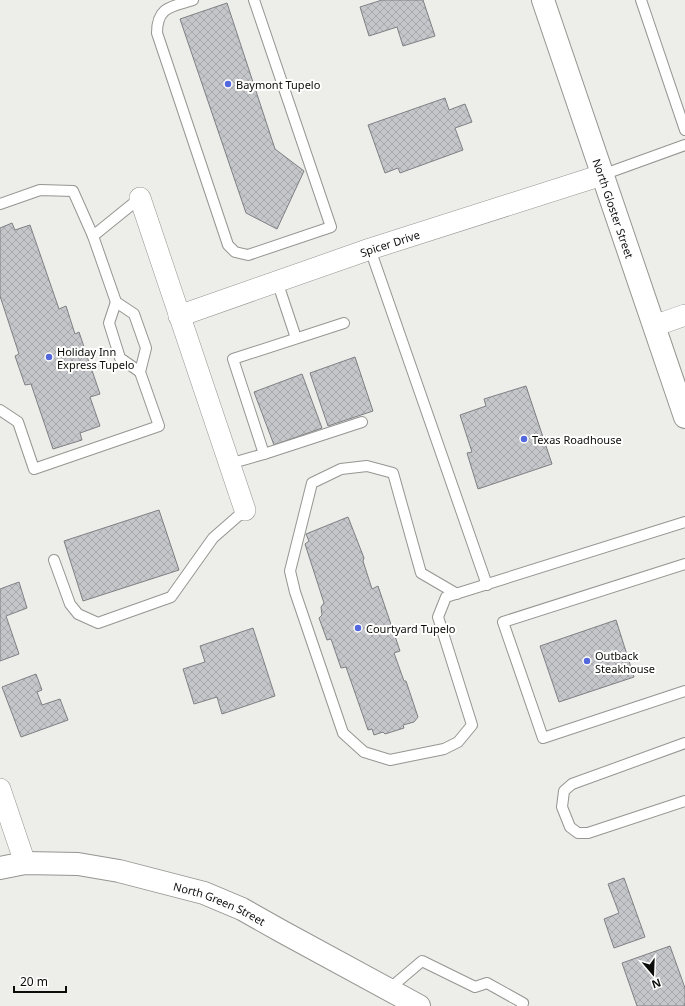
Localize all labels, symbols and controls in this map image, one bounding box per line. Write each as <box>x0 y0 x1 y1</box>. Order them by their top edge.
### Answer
place label: Baymont Tupelo <box>236 77 321 92</box>
marker: Baymont Tupelo <box>223 79 233 89</box>
street label: North Gloster Street <box>590 156 638 260</box>
street label: Spicer Drive <box>358 226 421 259</box>
place label: Holiday Inn Express Tupelo <box>57 344 135 372</box>
marker: Holiday Inn Express Tupelo <box>44 352 54 362</box>
place label: Texas Roadhouse <box>532 432 622 447</box>
marker: Texas Roadhouse <box>519 434 529 444</box>
place label: Courtyard Tupelo <box>366 621 456 636</box>
marker: Courtyard Tupelo <box>353 623 363 633</box>
place label: Outback Steakhouse <box>595 648 655 676</box>
marker: Outback Steakhouse <box>582 656 592 666</box>
street label: North Green Street <box>172 878 268 928</box>
north arrow <box>633 954 673 994</box>
scale bar <box>14 968 66 994</box>
text: 20 m <box>20 973 48 990</box>
text: N <box>650 975 663 992</box>

